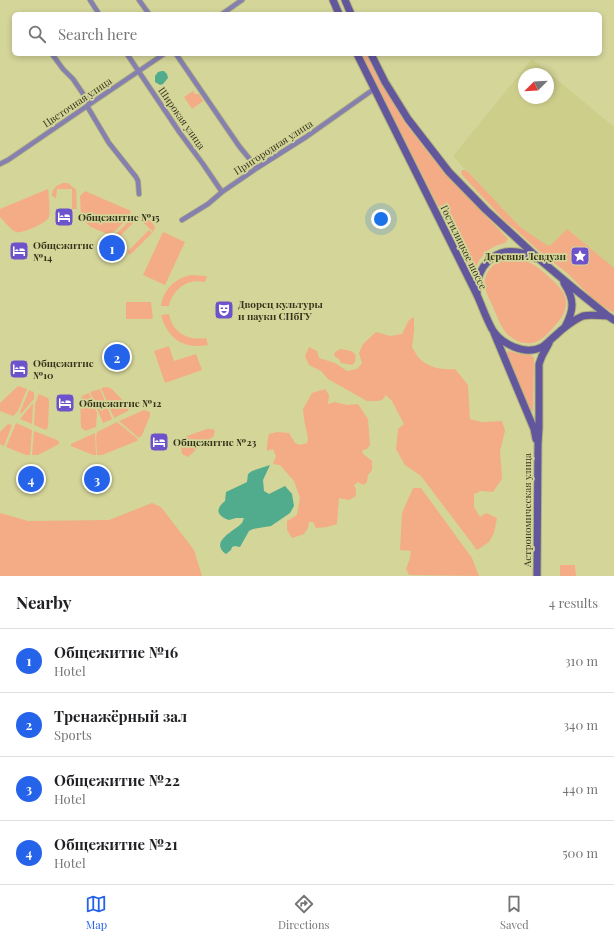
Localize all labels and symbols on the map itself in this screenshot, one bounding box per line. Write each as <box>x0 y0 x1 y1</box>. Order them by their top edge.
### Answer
north arrow <box>518 68 554 104</box>
street label: Цветочная улица <box>40 74 114 130</box>
street label: Широкая улица <box>155 84 209 152</box>
street label: Пригородная улица <box>231 116 315 178</box>
street label: Гостилицкое шоссе <box>437 202 491 292</box>
hotel icon: Общежитие №15 <box>53 206 75 228</box>
your location <box>371 209 391 229</box>
place label: Общежитие №15 <box>78 210 160 224</box>
pin: 1 <box>99 233 125 263</box>
place label: Общежитие №14 <box>33 238 94 264</box>
hotel icon: Общежитие №14 <box>8 240 30 262</box>
place icon: Деревня Левдузи <box>569 245 591 267</box>
place label: Деревня Левдузи <box>484 249 566 263</box>
place label: Дворец культуры и науки СПбГУ <box>238 297 323 323</box>
theatre icon: Дворец культуры и науки СПбГУ <box>213 299 235 321</box>
pin: 2 <box>104 342 130 372</box>
place label: Общежитие №10 <box>33 356 94 382</box>
hotel icon: Общежитие №10 <box>8 358 30 380</box>
hotel icon: Общежитие №12 <box>54 392 76 414</box>
place label: Общежитие №12 <box>79 396 161 410</box>
hotel icon: Общежитие №23 <box>148 431 170 453</box>
place label: Общежитие №23 <box>173 435 257 449</box>
street label: Астрономическая улица <box>520 453 534 568</box>
pin: 4 <box>18 464 44 494</box>
pin: 3 <box>84 464 110 494</box>

